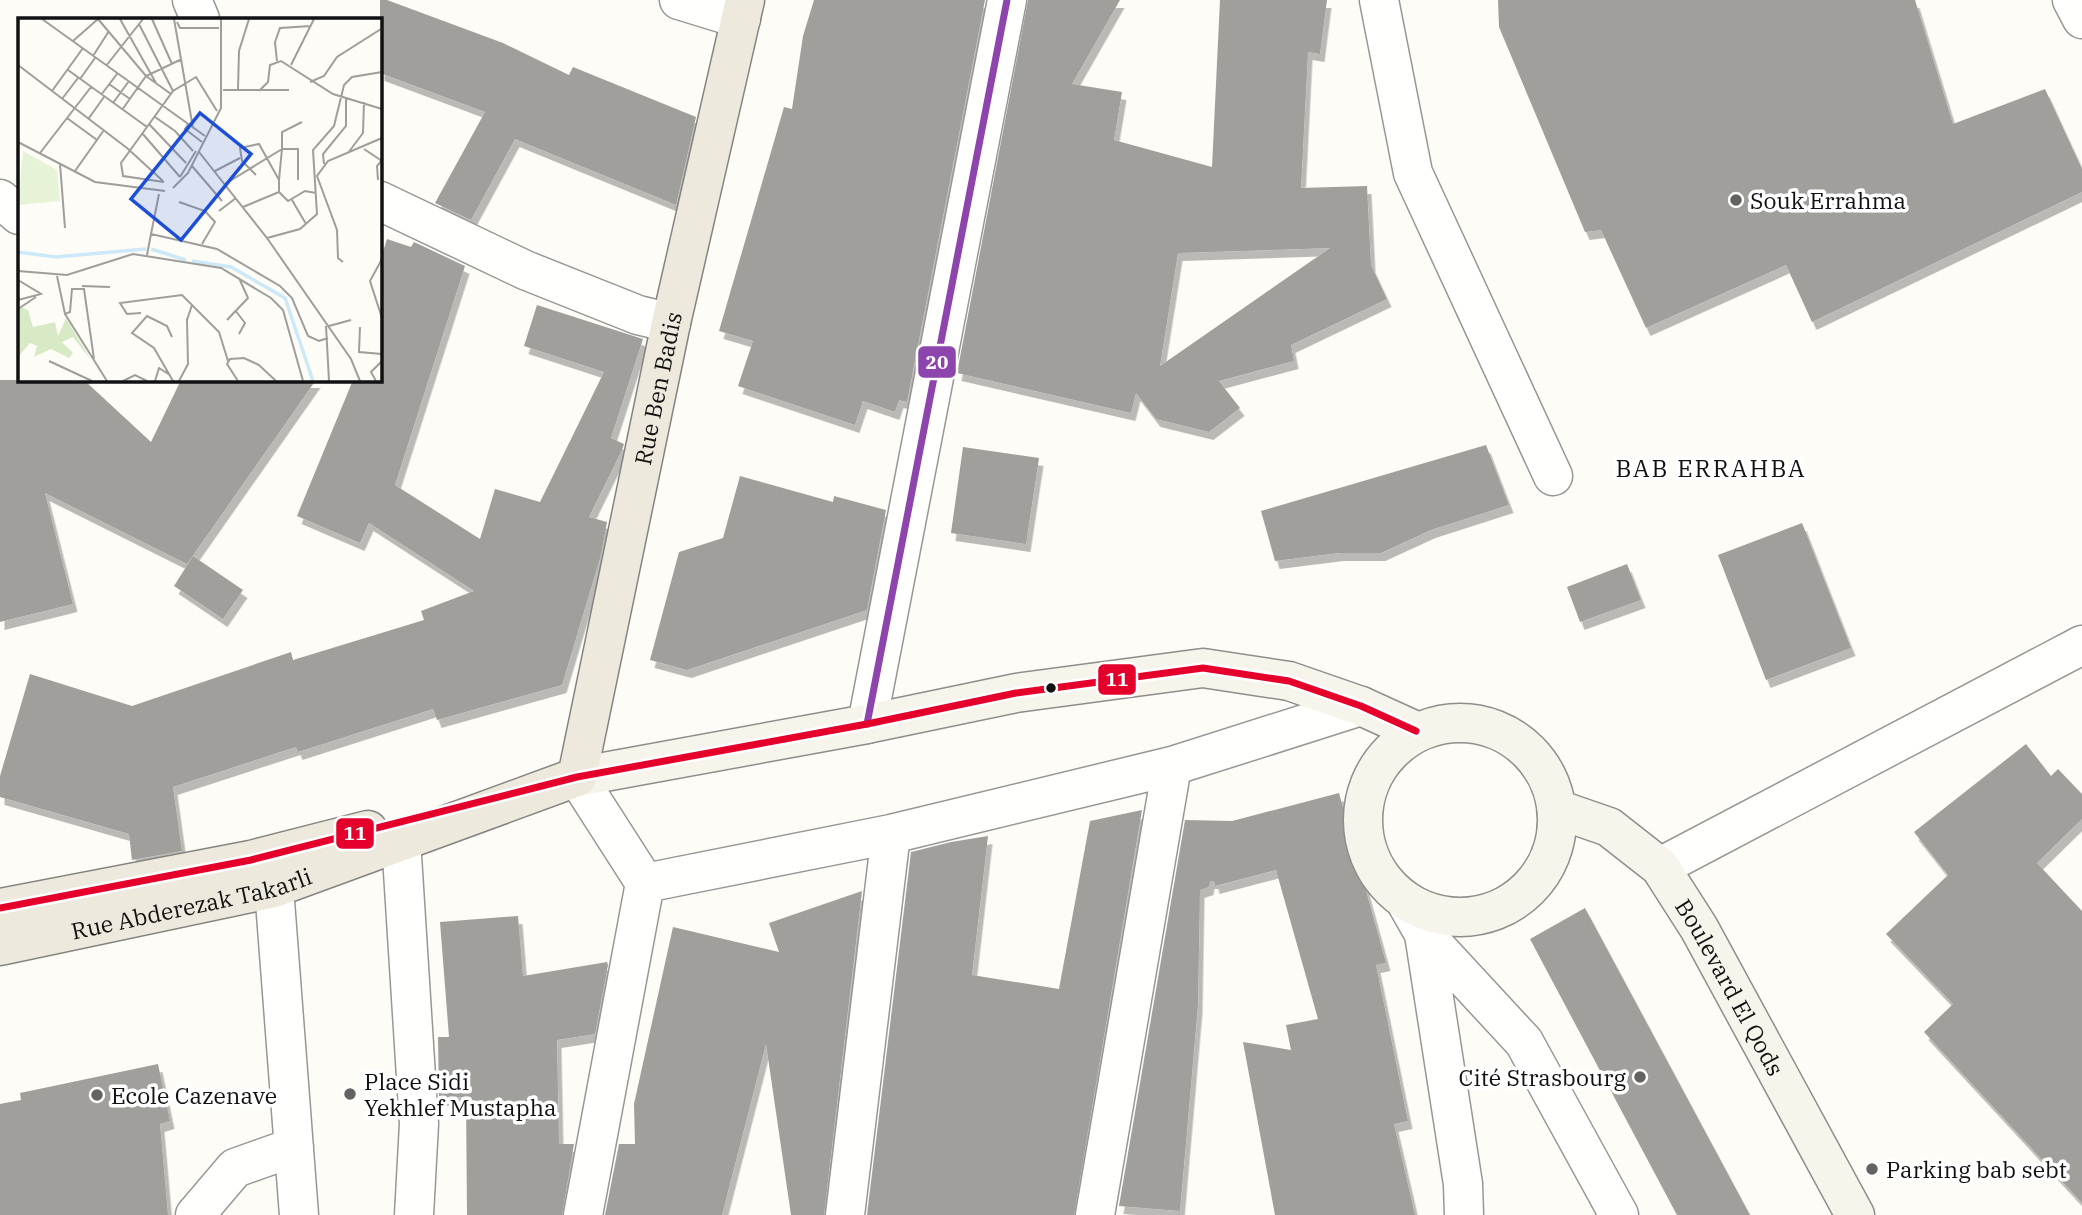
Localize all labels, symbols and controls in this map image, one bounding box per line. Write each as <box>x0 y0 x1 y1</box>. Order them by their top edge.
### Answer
inset map <box>18 18 382 382</box>
place label: Souk Errahma <box>1750 185 1906 215</box>
marker: Souk Errahma <box>1728 192 1744 208</box>
street label: Rue Ben Badis <box>627 309 688 467</box>
line badge: 20 <box>917 345 957 379</box>
text: 20 <box>926 350 948 374</box>
district label: BAB ERRAHBA <box>1615 452 1807 484</box>
line badge: 11 <box>1097 663 1137 696</box>
text: 11 <box>1106 667 1128 691</box>
unlabelled marker <box>1044 681 1058 695</box>
line badge: 11 <box>335 817 375 850</box>
text: 11 <box>344 821 366 845</box>
street label: Rue Abderezak Takarli <box>68 861 316 946</box>
street label: Boulevard El Qods <box>1669 893 1791 1081</box>
place label: Cité Strasbourg <box>1459 1062 1626 1092</box>
place label: Place Sidi Yekhlef Mustapha <box>364 1066 557 1122</box>
marker: Cité Strasbourg <box>1632 1069 1648 1085</box>
place label: Ecole Cazenave <box>111 1080 277 1110</box>
marker: Place Sidi Yekhlef Mustapha <box>342 1086 358 1102</box>
marker: Ecole Cazenave <box>89 1087 105 1103</box>
place label: Parking bab sebt <box>1886 1154 2067 1184</box>
marker: Parking bab sebt <box>1864 1161 1880 1177</box>

